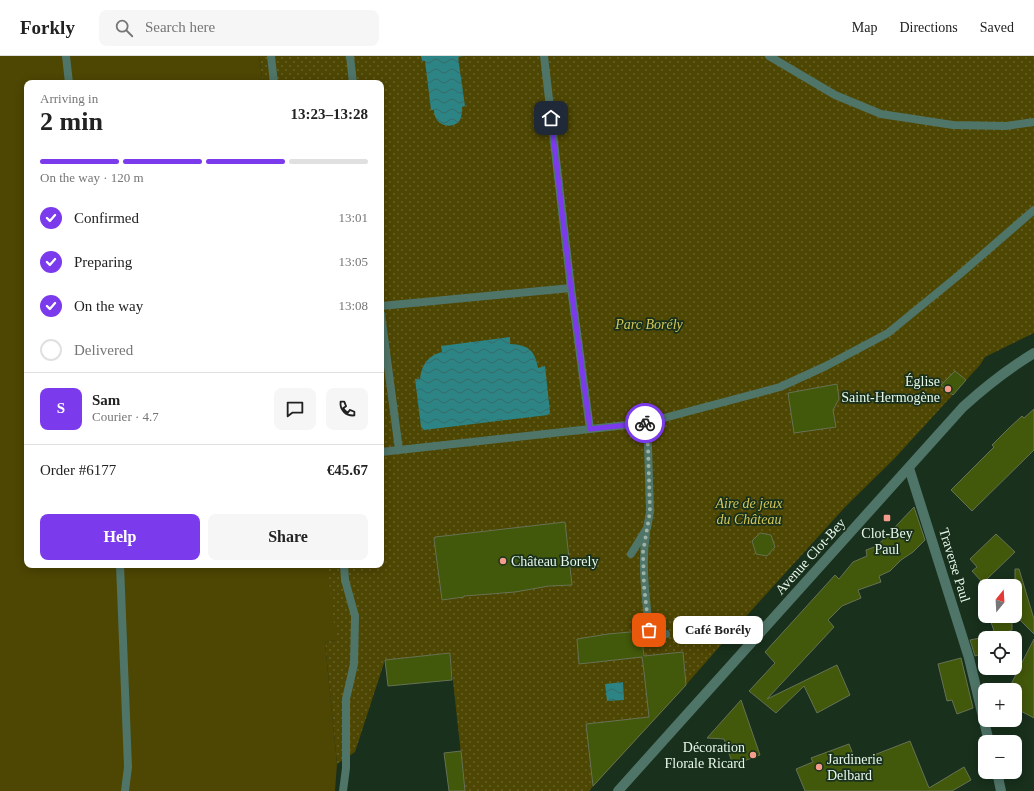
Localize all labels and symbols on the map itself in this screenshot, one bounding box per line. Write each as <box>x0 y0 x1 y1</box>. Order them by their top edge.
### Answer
pin <box>534 101 568 135</box>
park label: Parc Borély <box>614 317 684 332</box>
place label: Église Saint-Hermogène <box>841 373 940 405</box>
marker: Église Saint-Hermogène <box>943 384 953 394</box>
courier <box>625 403 665 443</box>
park label: Aire de jeux du Château <box>714 496 783 527</box>
marker: Clot-Bey Paul <box>882 513 892 523</box>
street label: Avenue Clot-Bey <box>772 515 849 598</box>
place label: Clot-Bey Paul <box>861 526 913 557</box>
street label: Traverse Paul <box>936 526 973 604</box>
place label: Château Borely <box>511 554 598 569</box>
marker: Château Borely <box>498 556 508 566</box>
north arrow <box>978 579 1022 623</box>
pin <box>632 613 666 647</box>
callout: Café Borély <box>673 616 763 644</box>
place label: Décoration Florale Ricard <box>665 740 745 771</box>
marker: Décoration Florale Ricard <box>748 750 758 760</box>
place label: Jardinerie Delbard <box>827 752 882 783</box>
marker: Jardinerie Delbard <box>814 762 824 772</box>

